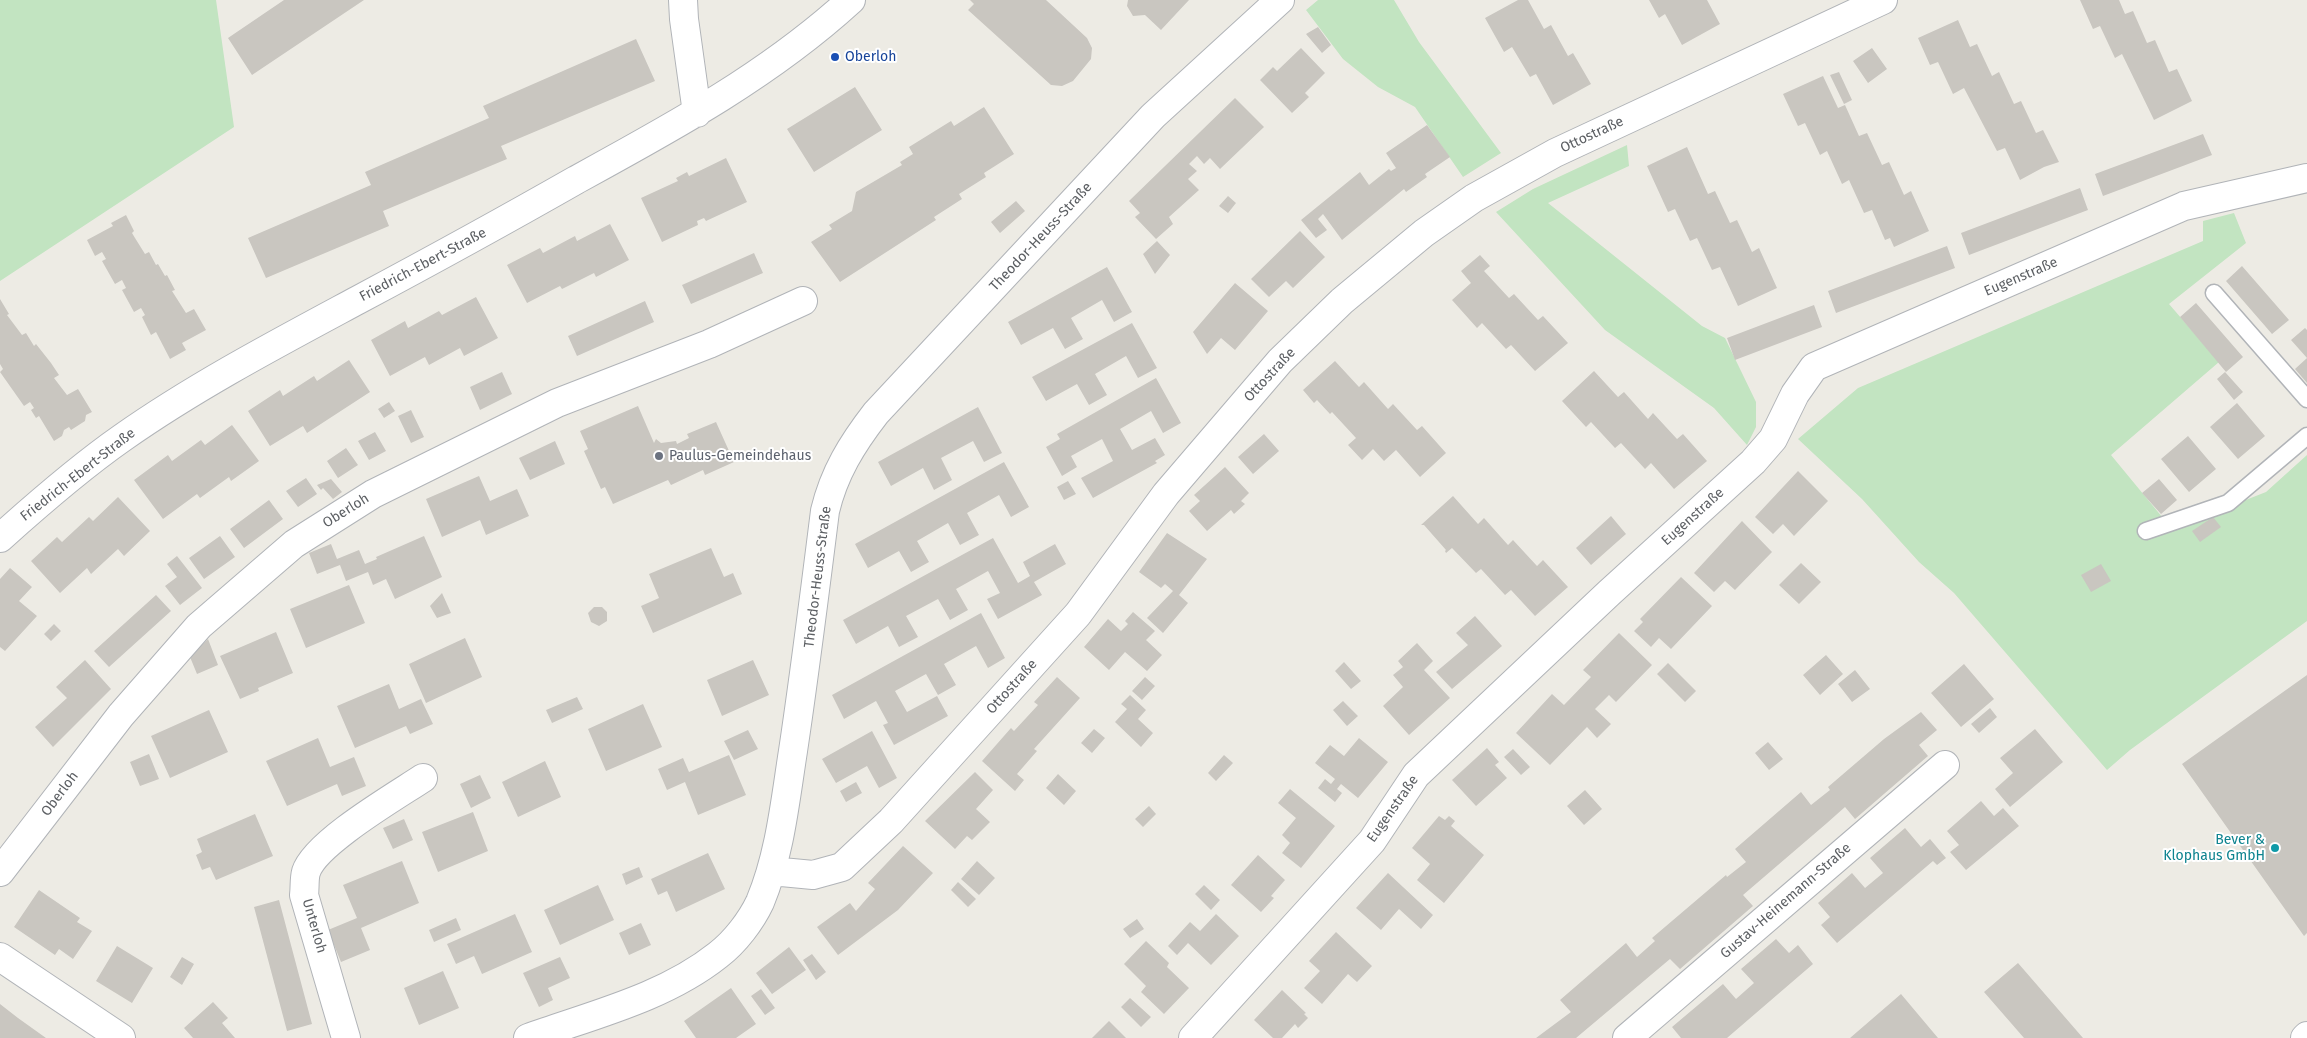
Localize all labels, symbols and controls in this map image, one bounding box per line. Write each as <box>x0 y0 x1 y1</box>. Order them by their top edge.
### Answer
place label: Oberloh <box>845 49 896 65</box>
marker: Oberloh <box>829 51 841 63</box>
street label: Ottostraße <box>1558 113 1626 157</box>
street label: Theodor-Heuss-Straße <box>986 179 1096 295</box>
street label: Friedrich-Ebert-Straße <box>357 224 489 306</box>
street label: Eugenstraße <box>1982 254 2060 300</box>
street label: Ottostraße <box>1241 344 1299 406</box>
street label: Friedrich-Ebert-Straße <box>17 425 139 525</box>
place label: Paulus-Gemeindehaus <box>669 448 811 464</box>
marker: Paulus-Gemeindehaus <box>653 450 665 462</box>
street label: Eugenstraße <box>1658 485 1728 549</box>
street label: Oberloh <box>320 490 372 532</box>
street label: Theodor-Heuss-Straße <box>801 505 835 649</box>
street label: Ottostraße <box>983 656 1041 718</box>
street label: Oberloh <box>38 768 82 820</box>
street label: Eugenstraße <box>1364 772 1422 846</box>
place label: Bever & Klophaus GmbH <box>2163 832 2265 864</box>
street label: Gustav-Heinemann-Straße <box>1717 840 1855 962</box>
marker: Bever & Klophaus GmbH <box>2269 842 2281 854</box>
street label: Unterloh <box>298 897 330 955</box>

